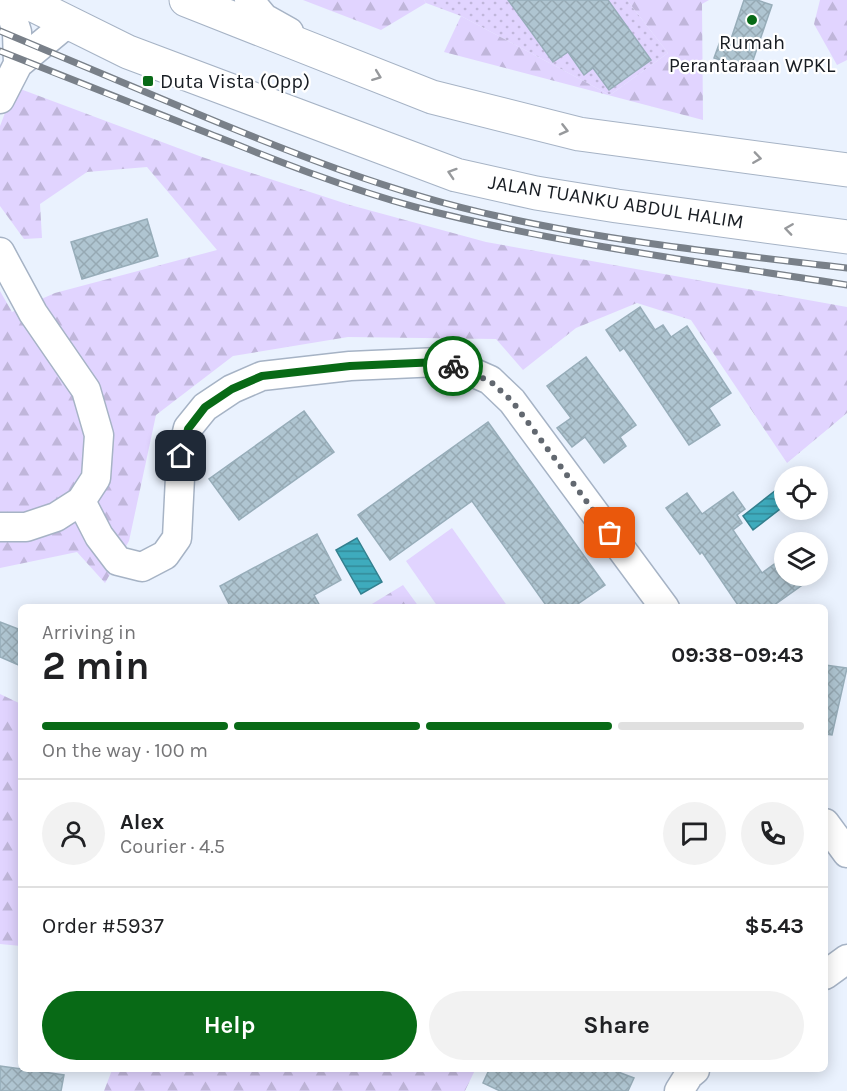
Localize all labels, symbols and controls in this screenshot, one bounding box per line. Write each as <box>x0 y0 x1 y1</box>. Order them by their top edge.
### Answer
marker: Rumah Perantaraan WPKL <box>745 13 759 27</box>
place label: Rumah Perantaraan WPKL <box>669 31 836 77</box>
one-way arrow <box>370 69 381 81</box>
place label: Duta Vista (Opp) <box>160 70 310 93</box>
marker: Duta Vista (Opp) <box>141 74 155 88</box>
one-way arrow <box>558 122 568 135</box>
one-way arrow <box>752 151 761 163</box>
one-way arrow <box>447 167 458 180</box>
street label: JALAN TUANKU ABDUL HALIM <box>487 170 745 234</box>
one-way arrow <box>784 224 794 236</box>
courier <box>423 336 483 396</box>
icon: bike <box>437 350 470 383</box>
pin <box>155 430 206 481</box>
icon: home <box>164 439 197 472</box>
map controls <box>774 466 828 586</box>
button: locate <box>774 466 828 520</box>
pin <box>584 507 635 558</box>
icon: bag <box>593 516 626 549</box>
button: layers <box>774 532 828 586</box>
text: Arriving in <box>42 621 136 644</box>
text: 09:38–09:43 <box>671 642 804 668</box>
text: 2 min <box>42 643 150 689</box>
text: On the way · 100 m <box>42 739 208 762</box>
button: person <box>42 802 105 865</box>
button: chat <box>663 802 726 865</box>
button: phone <box>741 802 804 865</box>
text: Alex <box>120 809 164 835</box>
text: Courier · 4.5 <box>120 835 225 858</box>
text: Order #5937 <box>42 913 164 939</box>
text: $5.43 <box>745 913 804 939</box>
button: Help <box>42 991 417 1060</box>
button: Share <box>429 991 804 1060</box>

